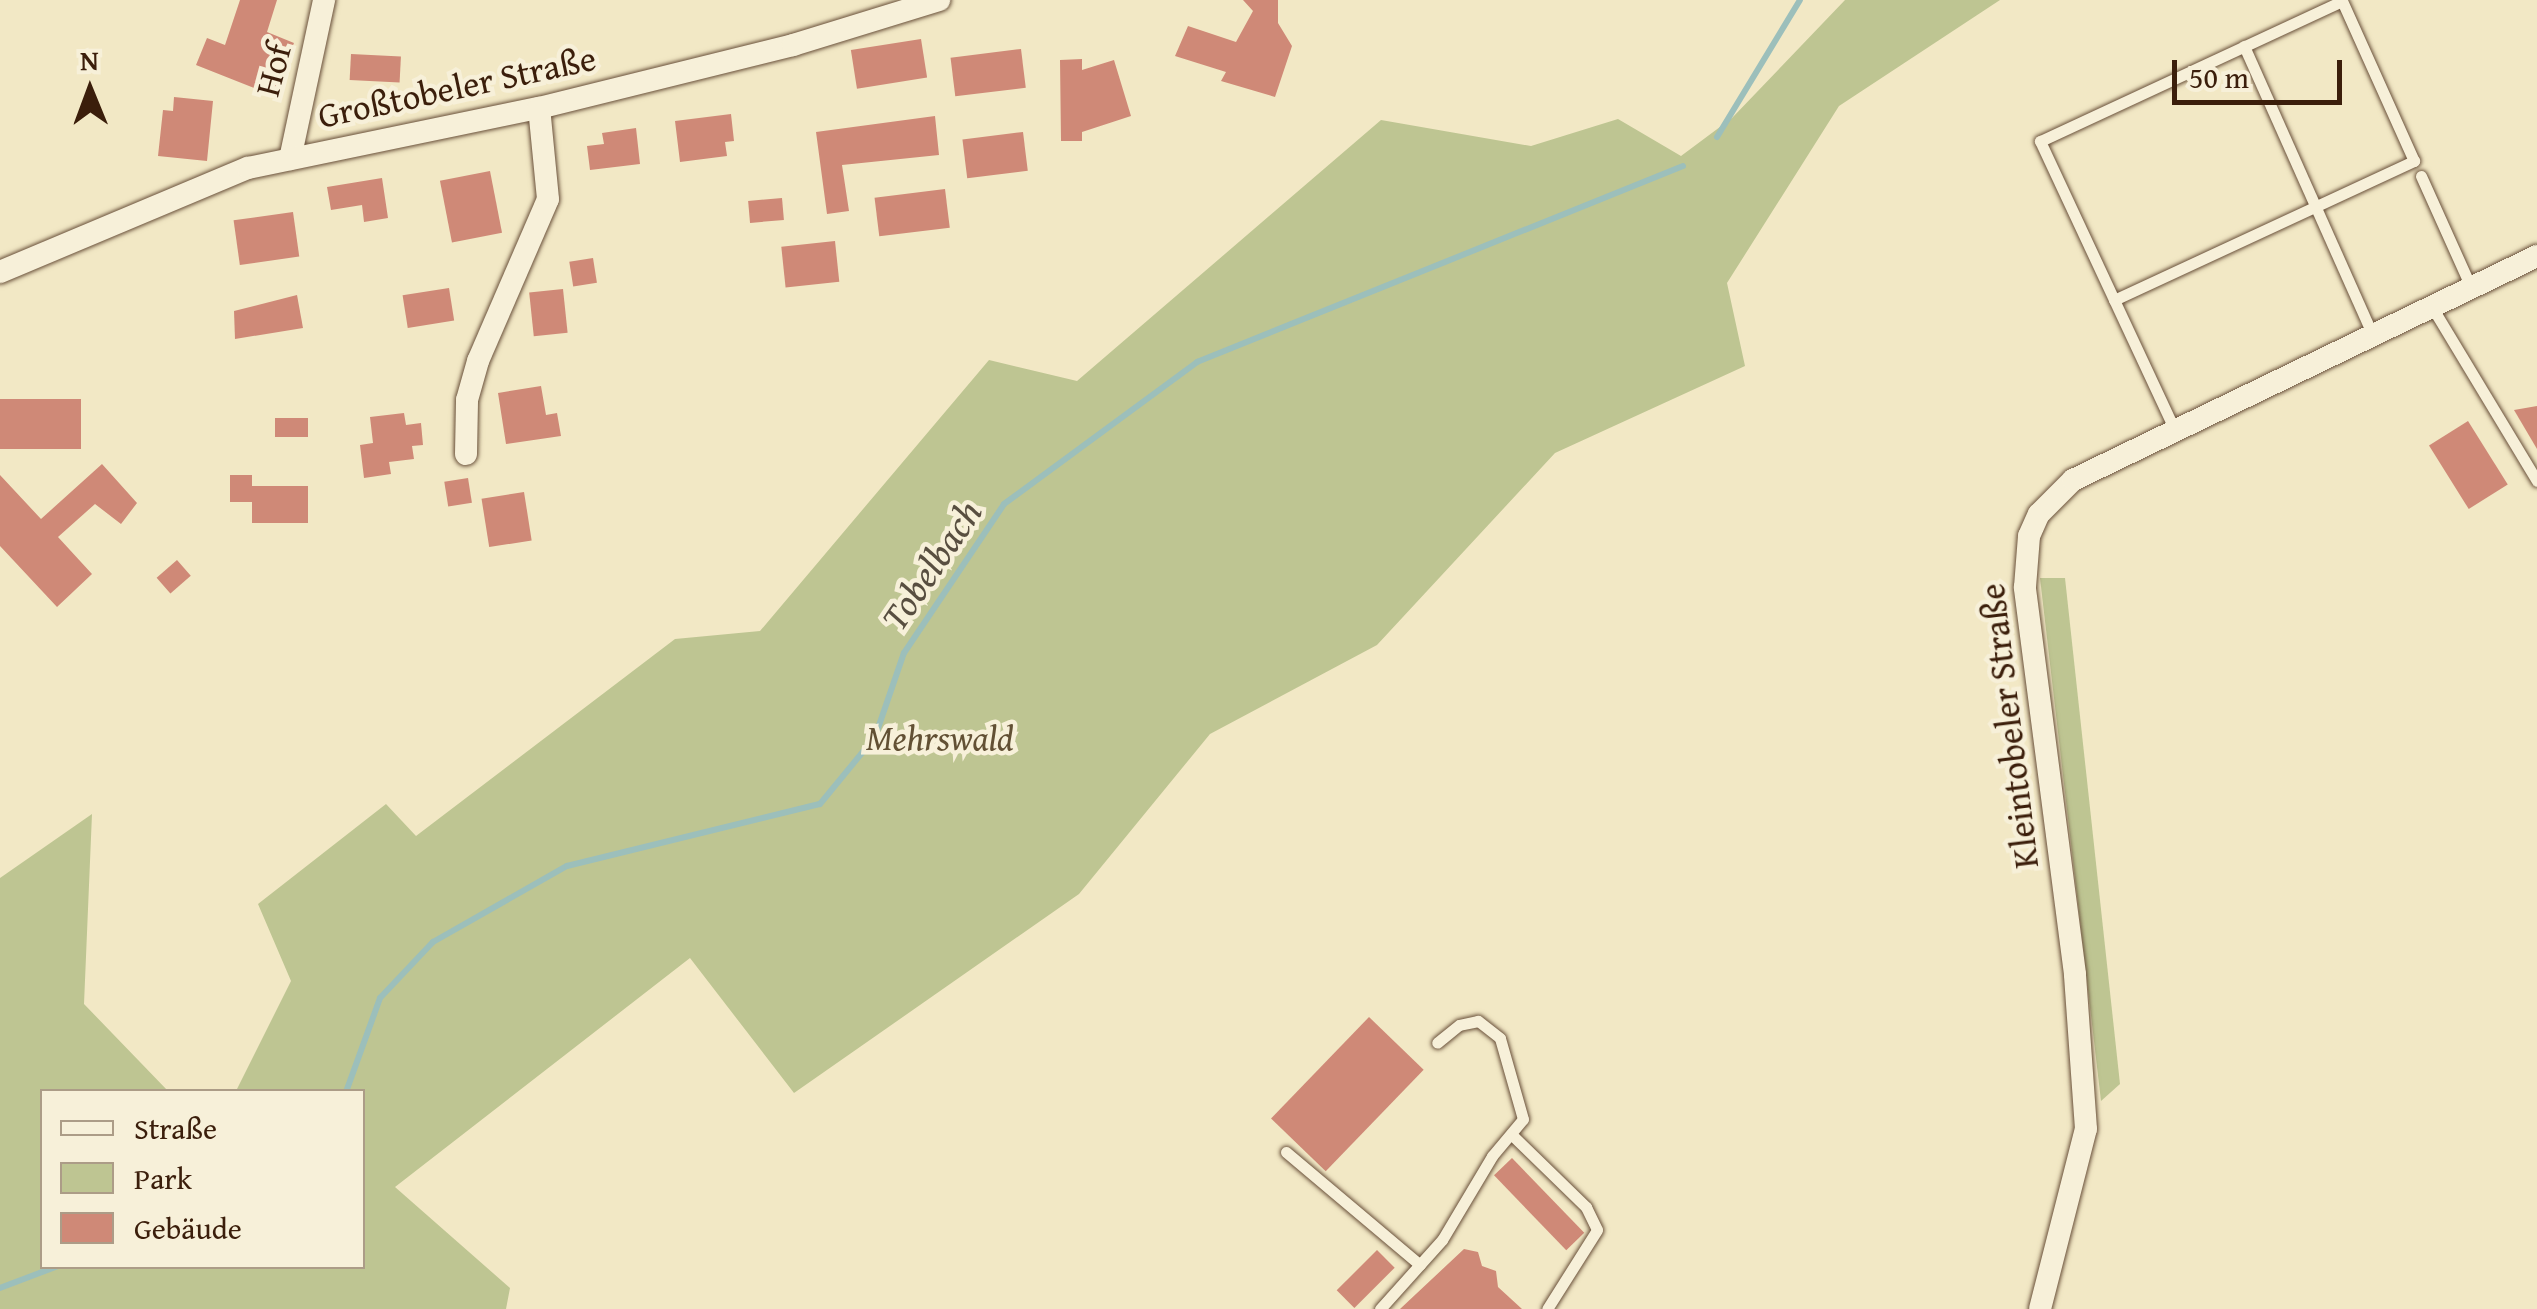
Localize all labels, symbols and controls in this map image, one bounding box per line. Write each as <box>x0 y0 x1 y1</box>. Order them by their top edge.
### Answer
street label: Großtobeler Straße <box>314 37 600 137</box>
text: N <box>80 39 99 80</box>
street label: Hof <box>246 39 300 101</box>
north arrow <box>40 40 140 140</box>
scale bar <box>2177 40 2347 102</box>
text: 50 m <box>2189 55 2249 99</box>
water label: Tobelbach <box>871 491 991 639</box>
street label: Kleintobeler Straße <box>1971 581 2047 871</box>
park label: Mehrswald <box>866 717 1014 759</box>
legend <box>40 1089 365 1269</box>
text: Straße <box>134 1106 217 1150</box>
text: Park <box>134 1156 192 1200</box>
text: Gebäude <box>134 1206 242 1250</box>

